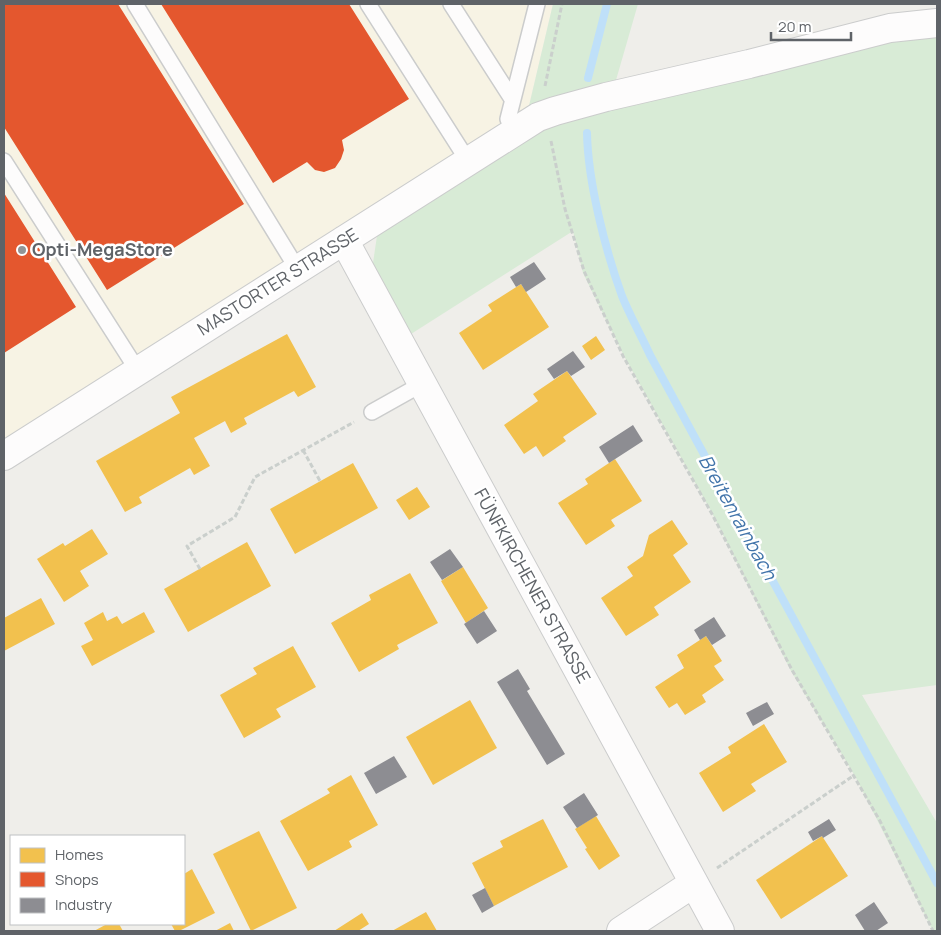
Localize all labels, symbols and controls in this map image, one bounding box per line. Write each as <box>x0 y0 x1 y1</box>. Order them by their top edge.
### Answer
scale bar <box>771 10 851 42</box>
text: 20 m <box>778 16 811 37</box>
street label: MASTORTER STRASSE <box>193 222 362 340</box>
place label: Opti-MegaStore <box>32 237 173 261</box>
marker: Opti-MegaStore <box>16 244 28 256</box>
water label: Breitenrainbach <box>693 450 784 585</box>
street label: FÜNFKIRCHENER STRASSE <box>469 484 596 687</box>
legend <box>10 835 185 925</box>
text: Homes <box>55 844 104 865</box>
text: Shops <box>55 869 99 890</box>
text: Industry <box>55 894 112 915</box>

